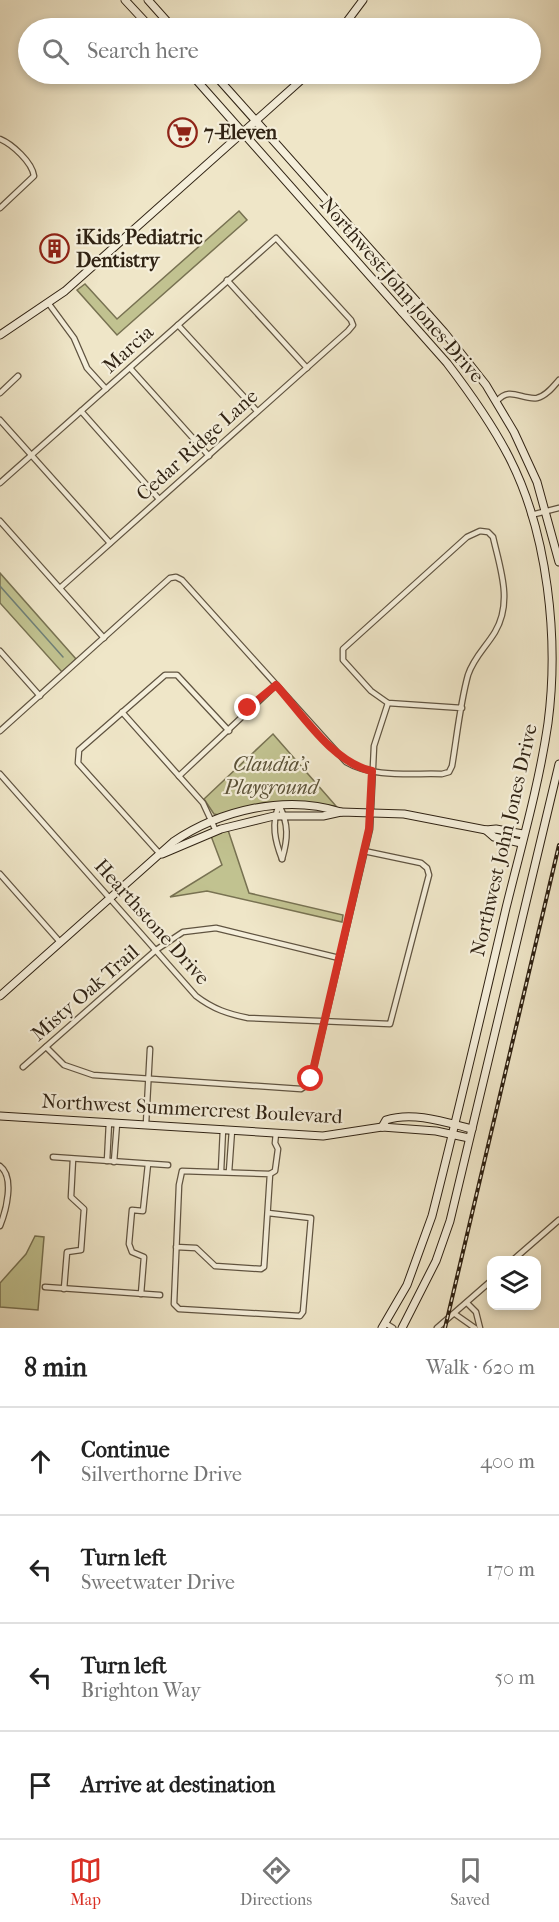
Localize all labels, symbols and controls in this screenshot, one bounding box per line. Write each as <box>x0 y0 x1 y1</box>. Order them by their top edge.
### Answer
search box <box>18 18 541 84</box>
icon: search <box>39 35 72 68</box>
text: Search here <box>87 38 199 64</box>
supermarket icon: 7-Eleven <box>167 116 199 148</box>
place label: 7-Eleven <box>203 121 278 144</box>
street label: Northwest John Jones Drive <box>315 193 489 387</box>
place label: iKids Pediatric Dentistry <box>75 226 203 272</box>
building icon: iKids Pediatric Dentistry <box>39 232 71 264</box>
street label: Marcia <box>98 320 159 378</box>
street label: Cedar Ridge Lane <box>132 384 262 505</box>
route end <box>234 694 260 720</box>
street label: Northwest John Jones Drive <box>466 721 542 958</box>
park label: Claudia's Playground <box>223 753 321 799</box>
street label: Hearthstone Drive <box>90 855 214 990</box>
street label: Misty Oak Trail <box>27 940 144 1046</box>
route start <box>297 1065 323 1091</box>
street label: Northwest Summercrest Boulevard <box>41 1090 344 1128</box>
map controls <box>487 1256 541 1310</box>
button: layers <box>487 1256 541 1310</box>
text: 8 min <box>24 1352 87 1383</box>
text: Walk · 620 m <box>426 1356 535 1379</box>
text: Continue <box>81 1437 170 1463</box>
icon: ahead <box>24 1445 57 1478</box>
text: 400 m <box>480 1450 535 1473</box>
text: Silverthorne Drive <box>81 1463 242 1486</box>
text: Turn left <box>81 1545 167 1571</box>
icon: left <box>24 1553 57 1586</box>
text: 170 m <box>486 1558 535 1581</box>
text: Sweetwater Drive <box>81 1571 235 1594</box>
text: Turn left <box>81 1653 167 1679</box>
icon: left <box>24 1661 57 1694</box>
text: 50 m <box>494 1666 535 1689</box>
text: Brighton Way <box>81 1679 201 1702</box>
icon: arrive <box>24 1769 57 1802</box>
text: Arrive at destination <box>81 1772 275 1798</box>
tab: Map <box>69 1854 102 1909</box>
tab: Directions <box>240 1854 312 1909</box>
tab: Saved <box>450 1854 490 1909</box>

